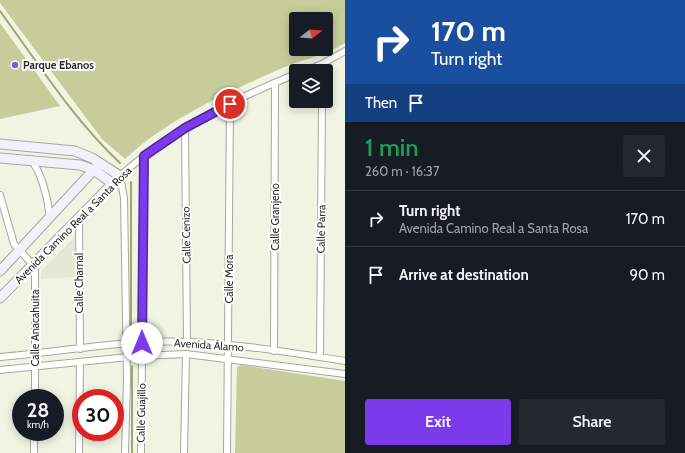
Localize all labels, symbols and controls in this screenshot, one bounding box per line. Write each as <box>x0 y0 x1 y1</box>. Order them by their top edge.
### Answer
north arrow <box>289 12 333 56</box>
map controls <box>289 12 333 108</box>
text: 170 m <box>431 14 506 48</box>
icon: right <box>365 16 417 68</box>
text: Turn right <box>431 48 502 70</box>
place label: Parque Ebanos <box>23 58 94 72</box>
marker: Parque Ebanos <box>10 60 20 70</box>
button: layers <box>289 64 333 108</box>
pin <box>213 87 247 121</box>
icon: arrive <box>405 92 427 114</box>
icon: arrive <box>219 93 241 115</box>
text: Then <box>365 94 397 112</box>
text: 1 min <box>365 133 419 162</box>
button: close <box>623 135 665 177</box>
street label: Avenida Camino Real a Santa Rosa <box>11 163 135 287</box>
text: 260 m · 16:37 <box>365 163 439 179</box>
street label: Calle Granjeno <box>268 183 282 251</box>
text: Turn right <box>399 202 460 220</box>
street label: Calle Parra <box>314 204 328 254</box>
street label: Calle Cenizo <box>179 206 193 264</box>
icon: right <box>365 208 387 230</box>
text: 170 m <box>626 210 665 228</box>
text: Avenida Camino Real a Santa Rosa <box>399 220 588 236</box>
street label: Calle Chamal <box>72 252 86 313</box>
street label: Calle Mora <box>222 254 236 303</box>
icon: arrive <box>365 264 387 286</box>
text: Arrive at destination <box>399 266 529 284</box>
text: 90 m <box>629 266 665 284</box>
street label: Calle Anacahuita <box>28 289 42 366</box>
position arrow <box>121 322 163 364</box>
street label: Avenida Álamo <box>174 336 244 354</box>
street label: Calle Guajillo <box>133 383 149 443</box>
speed limit sign: 30 <box>72 389 124 441</box>
text: 28 <box>27 398 49 422</box>
button: Exit <box>365 399 511 445</box>
button: Share <box>519 399 665 445</box>
text: km/h <box>27 418 49 431</box>

